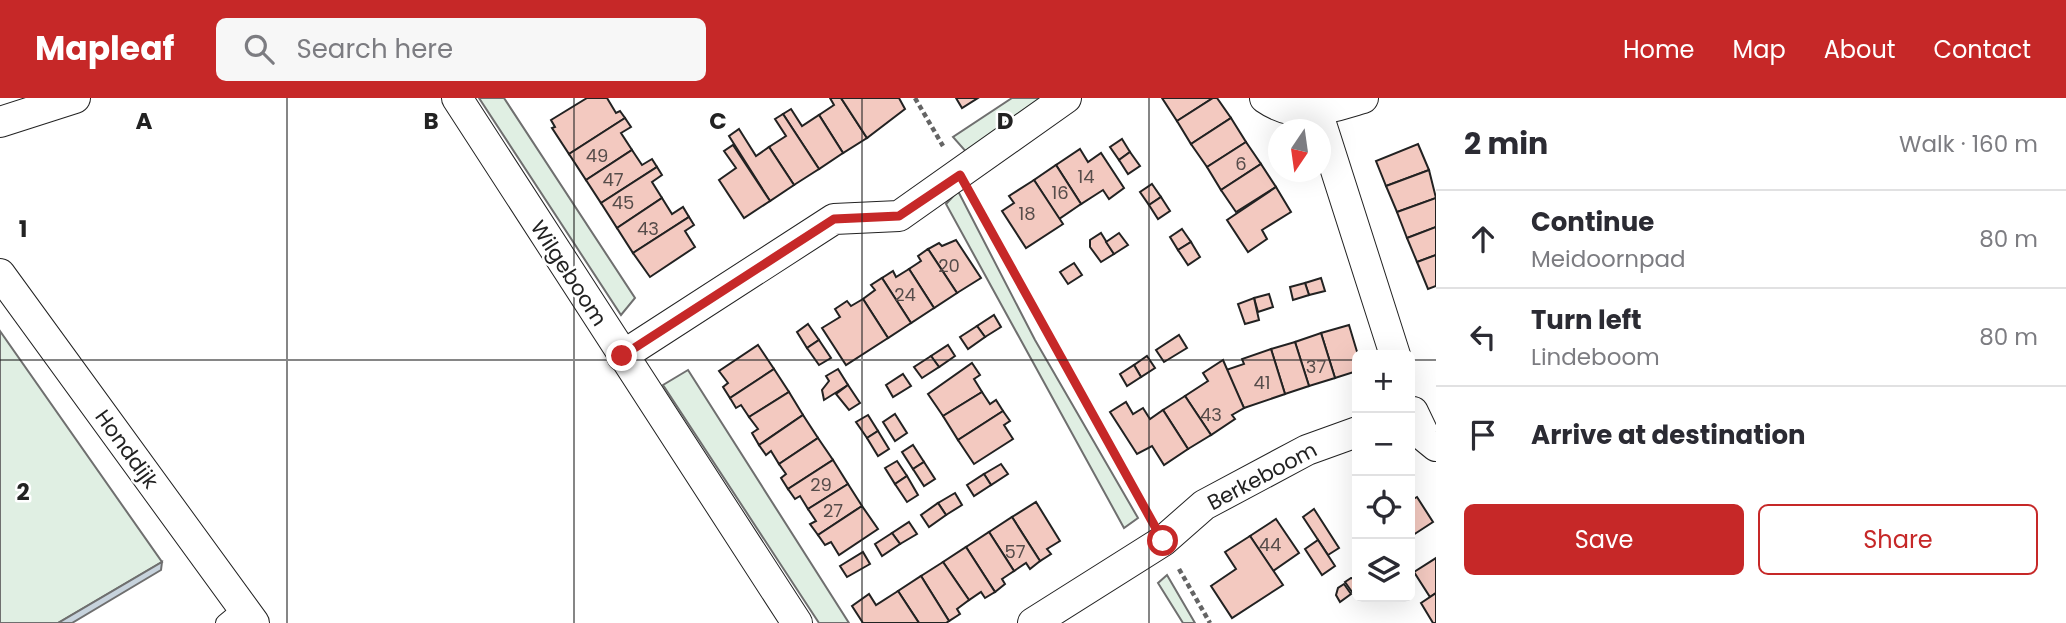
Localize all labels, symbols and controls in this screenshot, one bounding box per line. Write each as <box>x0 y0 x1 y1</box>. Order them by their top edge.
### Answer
search box <box>216 18 706 81</box>
text: Mapleaf <box>35 25 174 72</box>
icon: search <box>240 30 278 68</box>
text: Search here <box>296 31 453 67</box>
text: Home <box>1623 33 1695 66</box>
text: Map <box>1733 33 1786 66</box>
text: About <box>1824 33 1895 66</box>
text: Contact <box>1933 33 2031 66</box>
text: A <box>136 105 153 137</box>
text: B <box>423 105 439 137</box>
text: C <box>709 105 727 137</box>
text: D <box>997 105 1013 137</box>
north arrow <box>1268 119 1331 182</box>
text: 2 min <box>1464 122 1548 165</box>
text: Walk · 160 m <box>1899 128 2038 160</box>
house number: 49 <box>586 143 608 168</box>
house number: 6 <box>1235 151 1247 176</box>
house number: 14 <box>1077 164 1095 189</box>
house number: 47 <box>602 167 624 192</box>
house number: 16 <box>1051 180 1069 205</box>
house number: 45 <box>612 190 634 215</box>
house number: 18 <box>1018 201 1036 226</box>
text: Continue <box>1531 204 1654 240</box>
text: 1 <box>19 213 27 245</box>
street label: Wilgeboom <box>524 214 614 332</box>
house number: 43 <box>637 216 659 241</box>
icon: ahead <box>1464 220 1502 258</box>
text: 80 m <box>1979 223 2038 255</box>
text: Meidoornpad <box>1531 243 1686 275</box>
house number: 20 <box>938 253 960 278</box>
house number: 24 <box>894 282 916 307</box>
text: Turn left <box>1531 302 1642 338</box>
icon: left <box>1464 318 1502 356</box>
text: 80 m <box>1979 321 2038 353</box>
route end <box>606 340 637 371</box>
text: Lindeboom <box>1531 341 1660 373</box>
map controls <box>1352 350 1415 602</box>
button: + <box>1352 350 1415 413</box>
house number: 37 <box>1306 354 1326 379</box>
house number: 41 <box>1253 370 1271 395</box>
house number: 43 <box>1200 402 1222 427</box>
street label: Honddijk <box>89 404 166 494</box>
button: − <box>1352 413 1415 476</box>
icon: arrive <box>1464 416 1502 454</box>
text: Arrive at destination <box>1531 417 1806 453</box>
street label: Berkeboom <box>1202 435 1322 517</box>
house number: 29 <box>810 472 832 497</box>
text: 2 <box>16 476 30 508</box>
button: locate <box>1352 476 1415 539</box>
house number: 27 <box>823 498 843 523</box>
button: Save <box>1464 504 1744 575</box>
button: Share <box>1758 504 2038 575</box>
route start <box>1147 525 1178 556</box>
house number: 44 <box>1259 532 1281 557</box>
house number: 57 <box>1004 539 1026 564</box>
button: layers <box>1352 539 1415 602</box>

